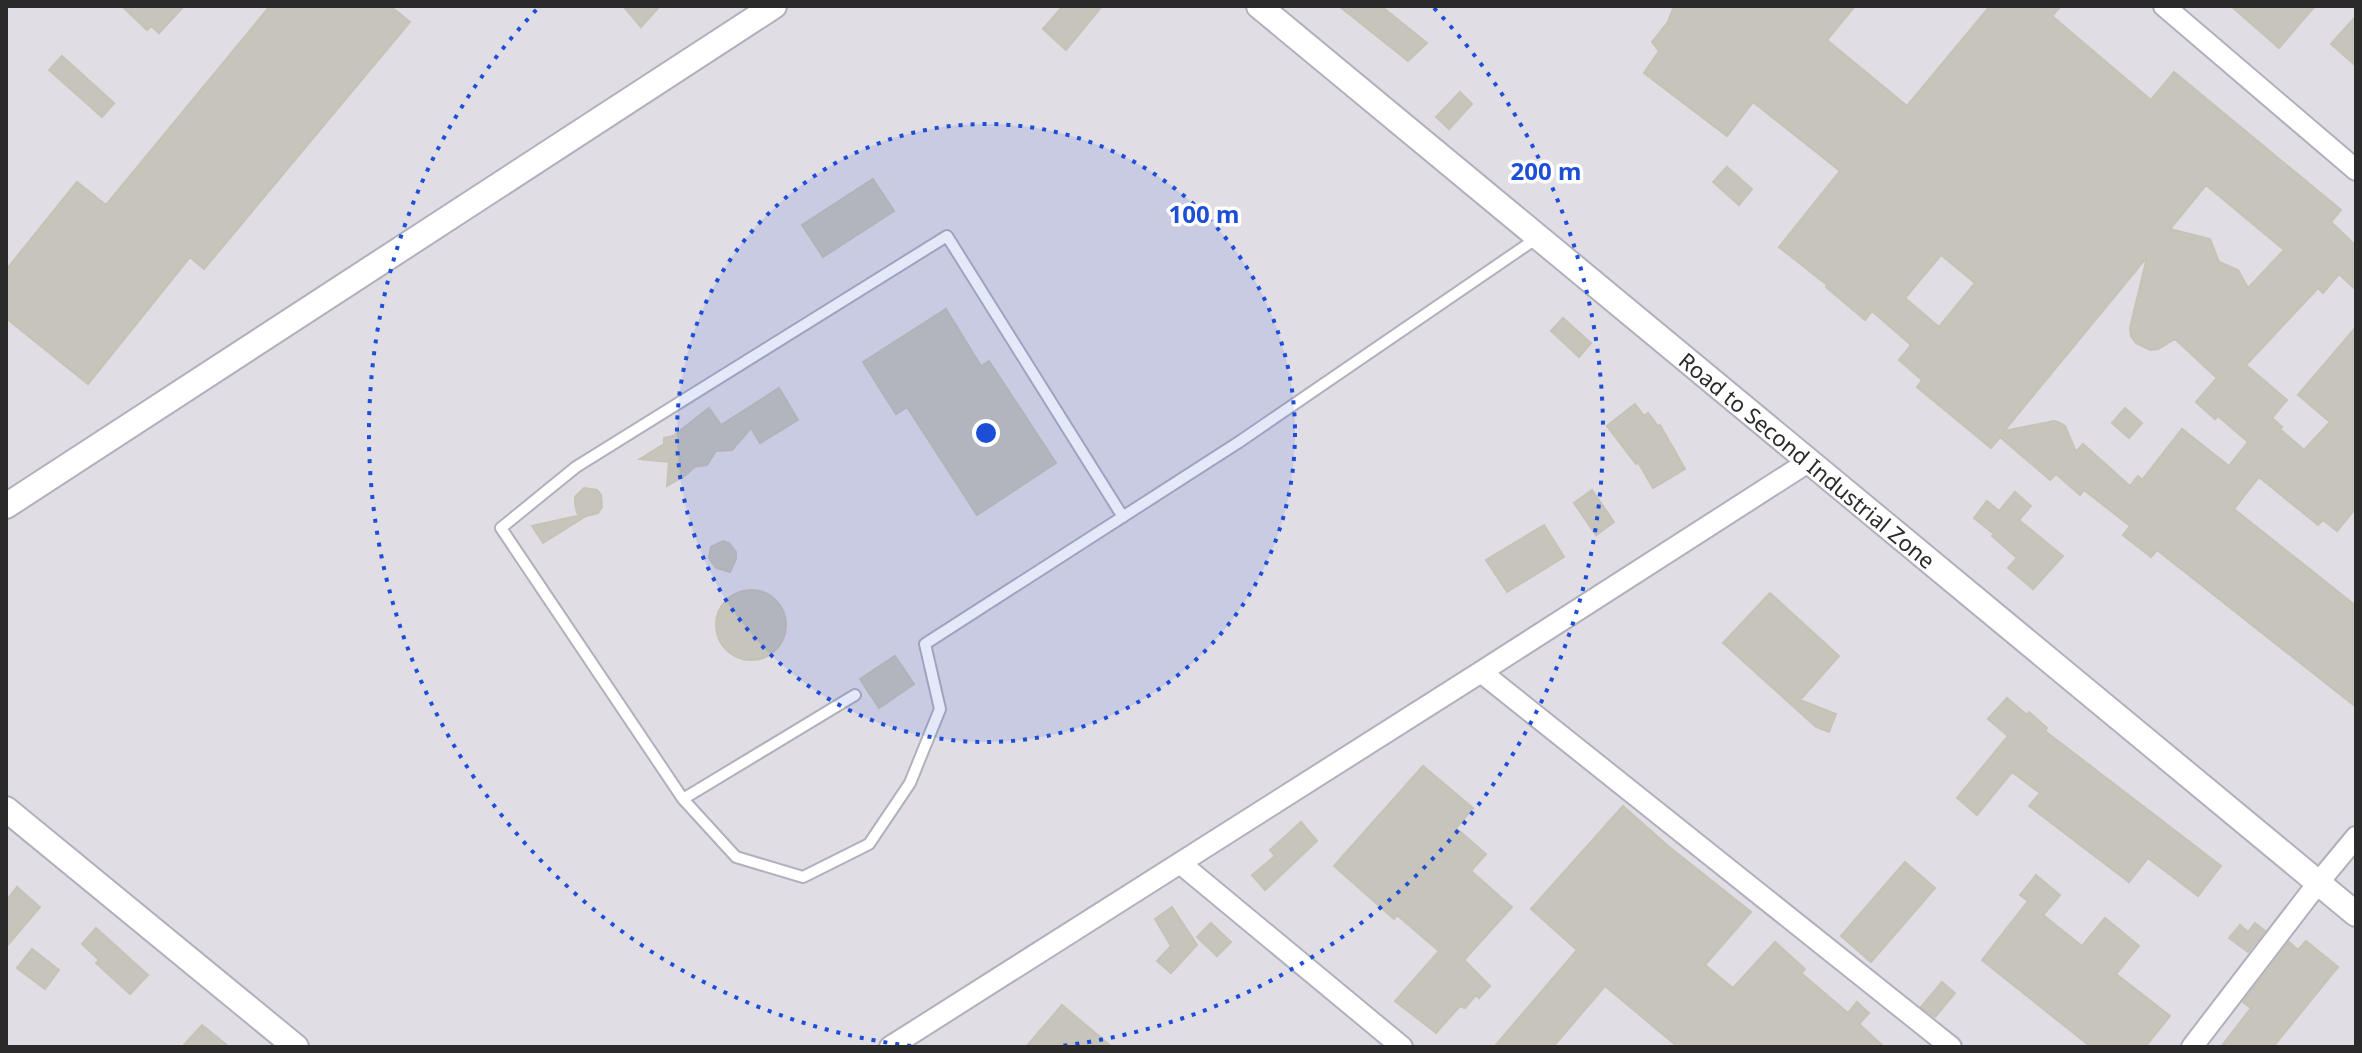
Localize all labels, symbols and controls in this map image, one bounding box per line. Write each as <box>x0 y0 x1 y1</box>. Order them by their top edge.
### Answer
text: 200 m <box>1511 154 1581 187</box>
text: 100 m <box>1169 197 1239 230</box>
street label: Road to Second Industrial Zone <box>1673 345 1942 575</box>
centre of rings <box>972 419 1000 447</box>

